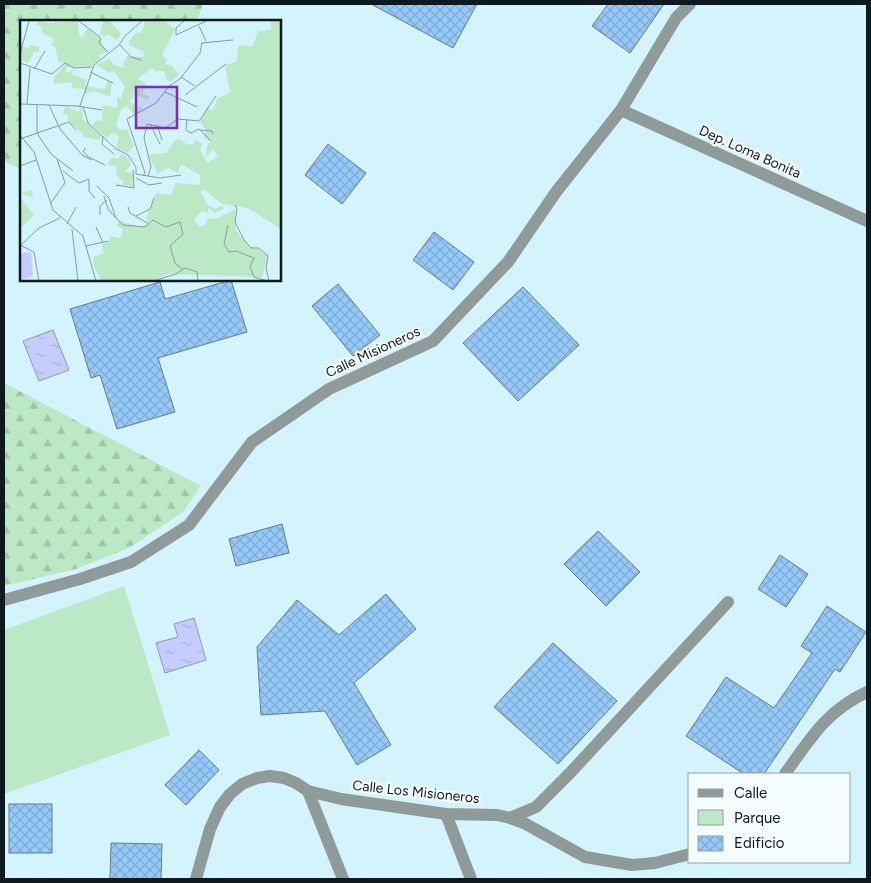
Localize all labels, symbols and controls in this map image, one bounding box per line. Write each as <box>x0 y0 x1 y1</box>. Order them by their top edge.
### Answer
inset map <box>20 20 281 281</box>
street label: Dep. Loma Bonita <box>696 122 804 182</box>
street label: Calle Misioneros <box>323 323 423 381</box>
legend <box>688 773 851 863</box>
street label: Calle Los Misioneros <box>352 777 480 807</box>
text: Calle <box>734 784 767 802</box>
text: Parque <box>734 809 781 827</box>
text: Edificio <box>734 834 785 852</box>

